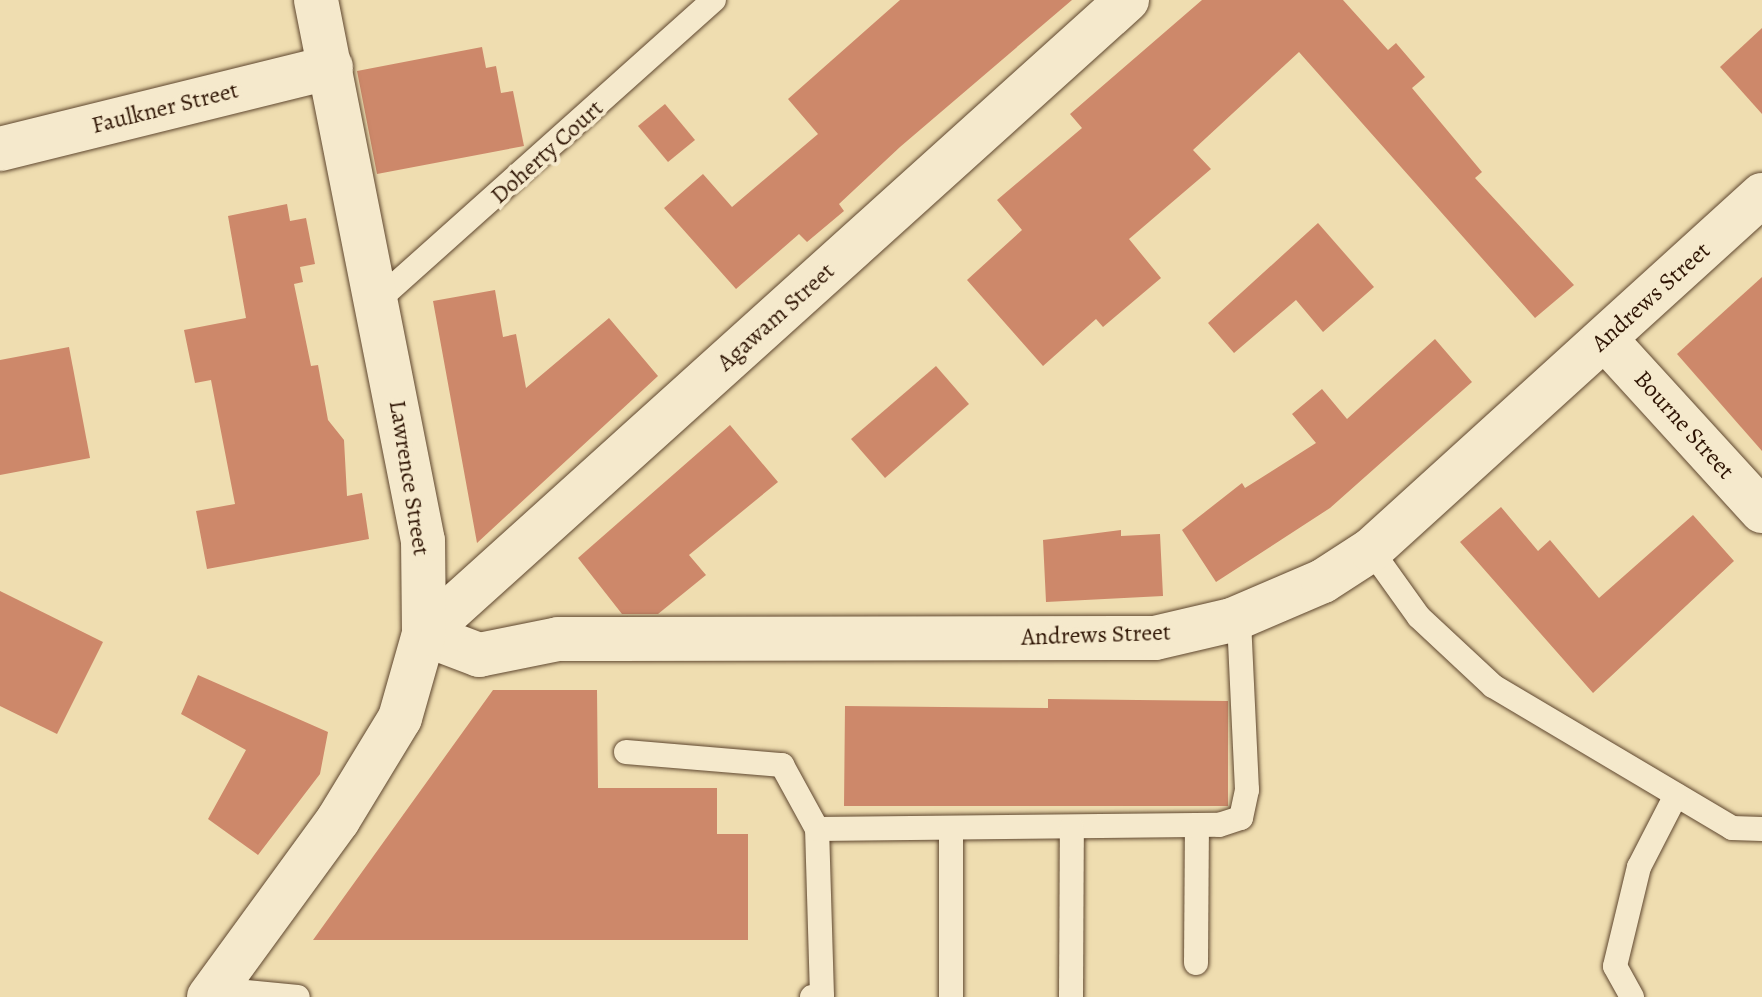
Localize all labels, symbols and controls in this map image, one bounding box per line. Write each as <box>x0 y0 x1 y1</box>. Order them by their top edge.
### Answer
street label: Faulkner Street <box>89 76 241 140</box>
street label: Doherty Court <box>485 94 609 210</box>
street label: Andrews Street <box>1586 236 1716 358</box>
street label: Agawam Street <box>711 257 841 377</box>
street label: Bourne Street <box>1628 365 1740 485</box>
street label: Lawrence Street <box>382 398 436 558</box>
street label: Andrews Street <box>1021 618 1171 652</box>

